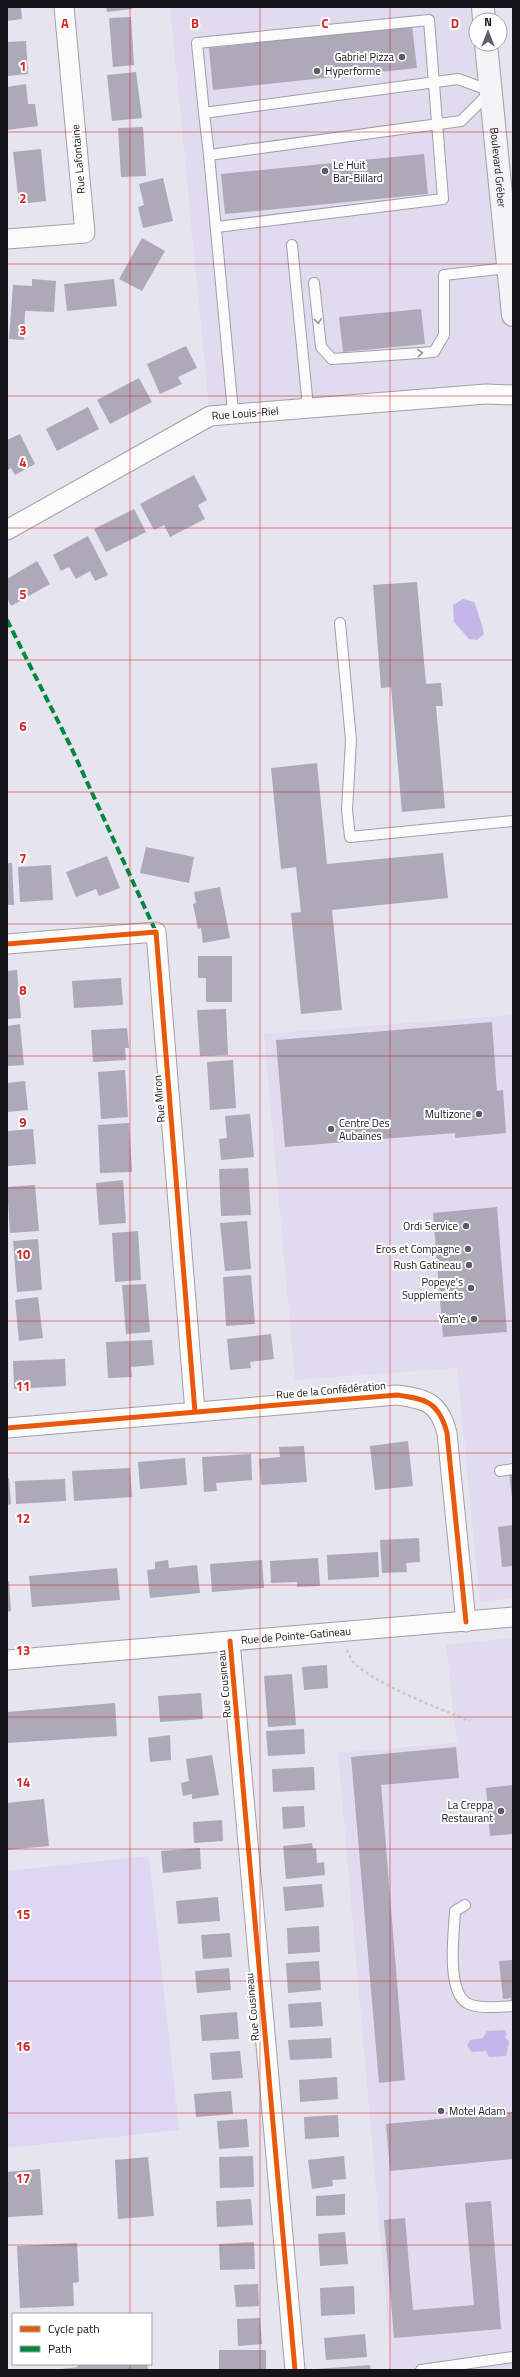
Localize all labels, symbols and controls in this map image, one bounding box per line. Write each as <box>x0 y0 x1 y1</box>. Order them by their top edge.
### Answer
north arrow <box>468 12 508 52</box>
text: A <box>61 13 69 33</box>
text: B <box>191 13 199 33</box>
text: C <box>321 13 329 33</box>
text: D <box>451 13 459 33</box>
text: N <box>484 14 492 30</box>
place label: Gabriel Pizza <box>335 49 394 65</box>
marker: Gabriel Pizza <box>397 52 407 62</box>
text: 1 <box>19 56 27 76</box>
place label: Hyperforme <box>325 63 381 79</box>
marker: Hyperforme <box>312 66 322 76</box>
street label: Rue Lafontaine <box>67 123 89 194</box>
street label: Boulevard Gréber <box>486 127 510 208</box>
place label: Le Huit Bar-Billard <box>333 157 383 186</box>
marker: Le Huit Bar-Billard <box>320 166 330 176</box>
text: 2 <box>19 188 27 208</box>
one-way arrow <box>314 318 323 324</box>
text: 3 <box>19 320 27 340</box>
one-way arrow <box>417 349 423 358</box>
street label: Rue Louis-Riel <box>211 403 279 424</box>
text: 4 <box>19 452 27 472</box>
text: 5 <box>19 584 27 604</box>
text: 6 <box>19 716 27 736</box>
text: 7 <box>19 848 27 868</box>
text: 8 <box>19 980 27 1000</box>
street label: Rue Miron <box>149 1074 169 1123</box>
place label: Multizone <box>425 1106 471 1122</box>
marker: Multizone <box>474 1109 484 1119</box>
text: 9 <box>19 1112 27 1132</box>
place label: Centre Des Aubaines <box>339 1115 390 1144</box>
marker: Centre Des Aubaines <box>326 1124 336 1134</box>
place label: Ordi Service <box>403 1218 458 1234</box>
marker: Ordi Service <box>461 1221 471 1231</box>
place label: Eros et Compagne <box>376 1241 460 1257</box>
text: 10 <box>16 1244 30 1264</box>
marker: Eros et Compagne <box>463 1244 473 1254</box>
place label: Rush Gatineau <box>394 1257 461 1273</box>
marker: Rush Gatineau <box>464 1260 474 1270</box>
place label: Popeye's Supplements <box>402 1274 463 1303</box>
marker: Popeye's Supplements <box>466 1283 476 1293</box>
place label: Yam'e <box>439 1311 466 1327</box>
marker: Yam'e <box>469 1314 479 1324</box>
text: 11 <box>16 1376 30 1396</box>
street label: Rue de la Confédération <box>275 1377 387 1403</box>
text: 12 <box>16 1508 30 1528</box>
street label: Rue de Pointe-Gatineau <box>240 1623 352 1648</box>
text: 13 <box>16 1640 30 1660</box>
street label: Rue Cousineau <box>213 1649 235 1719</box>
text: 14 <box>16 1772 30 1792</box>
place label: La Creppa Restaurant <box>441 1797 493 1826</box>
marker: La Creppa Restaurant <box>496 1806 506 1816</box>
text: 15 <box>16 1904 30 1924</box>
street label: Rue Cousineau <box>241 1972 263 2042</box>
text: 16 <box>16 2036 30 2056</box>
place label: Motel Adam <box>449 2103 505 2119</box>
marker: Motel Adam <box>436 2106 446 2116</box>
text: 17 <box>16 2168 30 2188</box>
legend <box>12 2313 152 2365</box>
text: Cycle path <box>48 2319 100 2338</box>
text: Path <box>48 2339 72 2358</box>

